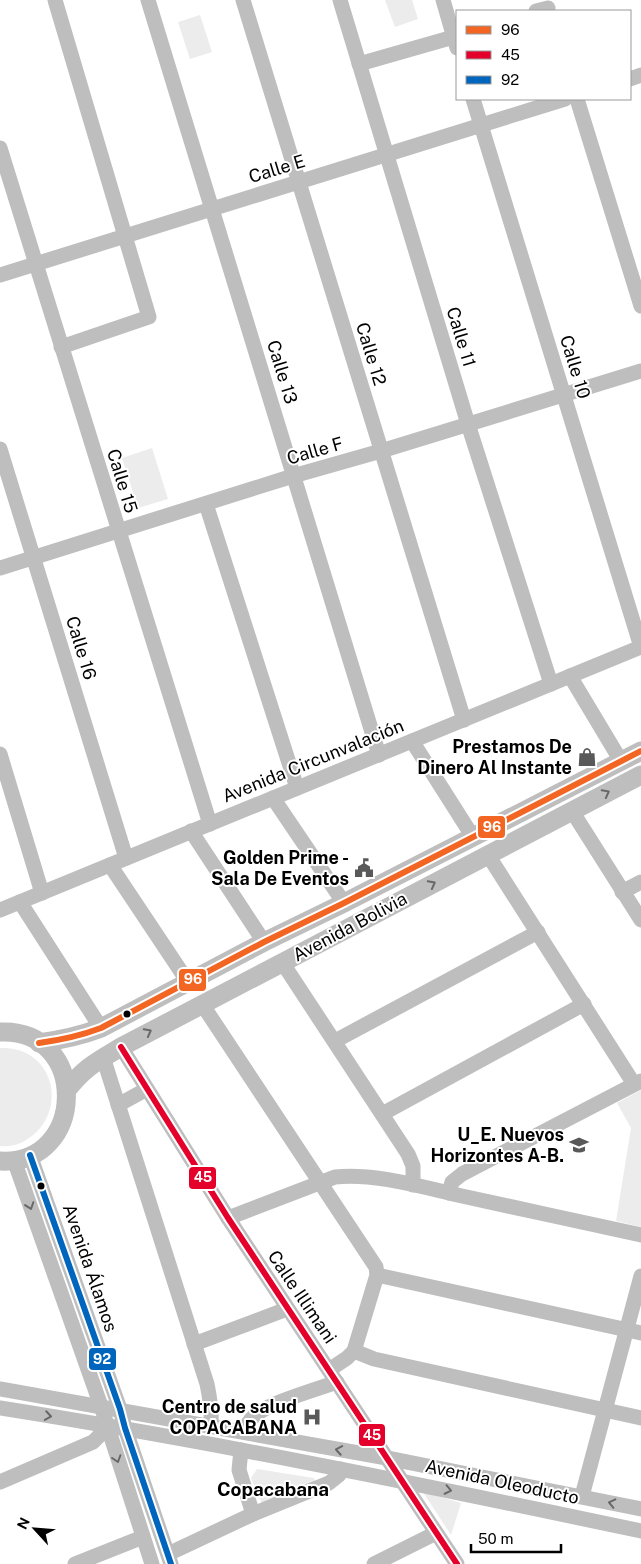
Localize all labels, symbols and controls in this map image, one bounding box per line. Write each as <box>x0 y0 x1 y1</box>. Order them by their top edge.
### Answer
legend <box>456 10 631 100</box>
text: 96 <box>501 21 520 38</box>
text: 45 <box>501 46 520 63</box>
text: 92 <box>501 71 519 88</box>
street label: Calle E <box>246 150 308 187</box>
street label: Calle 11 <box>442 304 481 369</box>
street label: Calle 12 <box>352 320 391 388</box>
street label: Calle 10 <box>556 333 595 401</box>
street label: Calle 13 <box>263 337 302 406</box>
street label: Calle F <box>284 432 345 469</box>
street label: Calle 15 <box>103 446 142 515</box>
street label: Calle 16 <box>62 614 101 682</box>
street label: Avenida Circunvalación <box>219 715 407 807</box>
place label: Prestamos De Dinero Al Instante <box>417 736 572 778</box>
shop icon: Prestamos De Dinero Al Instante <box>576 746 598 768</box>
one-way arrow <box>601 789 610 799</box>
line badge: 96 <box>477 815 506 839</box>
text: 96 <box>483 819 501 835</box>
place label: Golden Prime - Sala De Eventos <box>211 847 349 889</box>
public building icon: Golden Prime - Sala De Eventos <box>353 857 375 879</box>
one-way arrow <box>427 880 436 890</box>
street label: Avenida Bolivia <box>289 888 410 965</box>
line badge: 96 <box>178 968 207 992</box>
text: 96 <box>184 971 202 987</box>
unlabelled marker <box>122 1009 132 1019</box>
one-way arrow <box>143 1028 152 1038</box>
place label: U_E. Nuevos Horizontes A-B. <box>431 1124 564 1166</box>
school or university icon: U_E. Nuevos Horizontes A-B. <box>568 1134 590 1156</box>
line badge: 45 <box>188 1166 217 1190</box>
text: 45 <box>194 1169 212 1185</box>
unlabelled marker <box>36 1181 46 1191</box>
one-way arrow <box>24 1201 34 1210</box>
street label: Avenida Álamos <box>59 1201 123 1334</box>
street label: Calle Illimani <box>264 1246 341 1347</box>
line badge: 92 <box>88 1347 117 1371</box>
text: 92 <box>93 1351 111 1367</box>
place label: Centro de salud COPACABANA <box>162 1396 297 1438</box>
hospital icon: Centro de salud COPACABANA <box>301 1406 323 1428</box>
one-way arrow <box>44 1410 53 1420</box>
line badge: 45 <box>358 1423 386 1447</box>
text: 45 <box>363 1427 381 1443</box>
one-way arrow <box>335 1445 343 1455</box>
one-way arrow <box>111 1454 121 1462</box>
street label: Avenida Oleoducto <box>423 1455 581 1508</box>
district label: Copacabana <box>217 1478 329 1500</box>
one-way arrow <box>443 1484 452 1495</box>
one-way arrow <box>607 1498 616 1509</box>
north arrow <box>10 1504 60 1554</box>
text: N <box>14 1515 33 1532</box>
scale bar <box>471 1522 561 1554</box>
text: 50 m <box>478 1530 513 1547</box>

